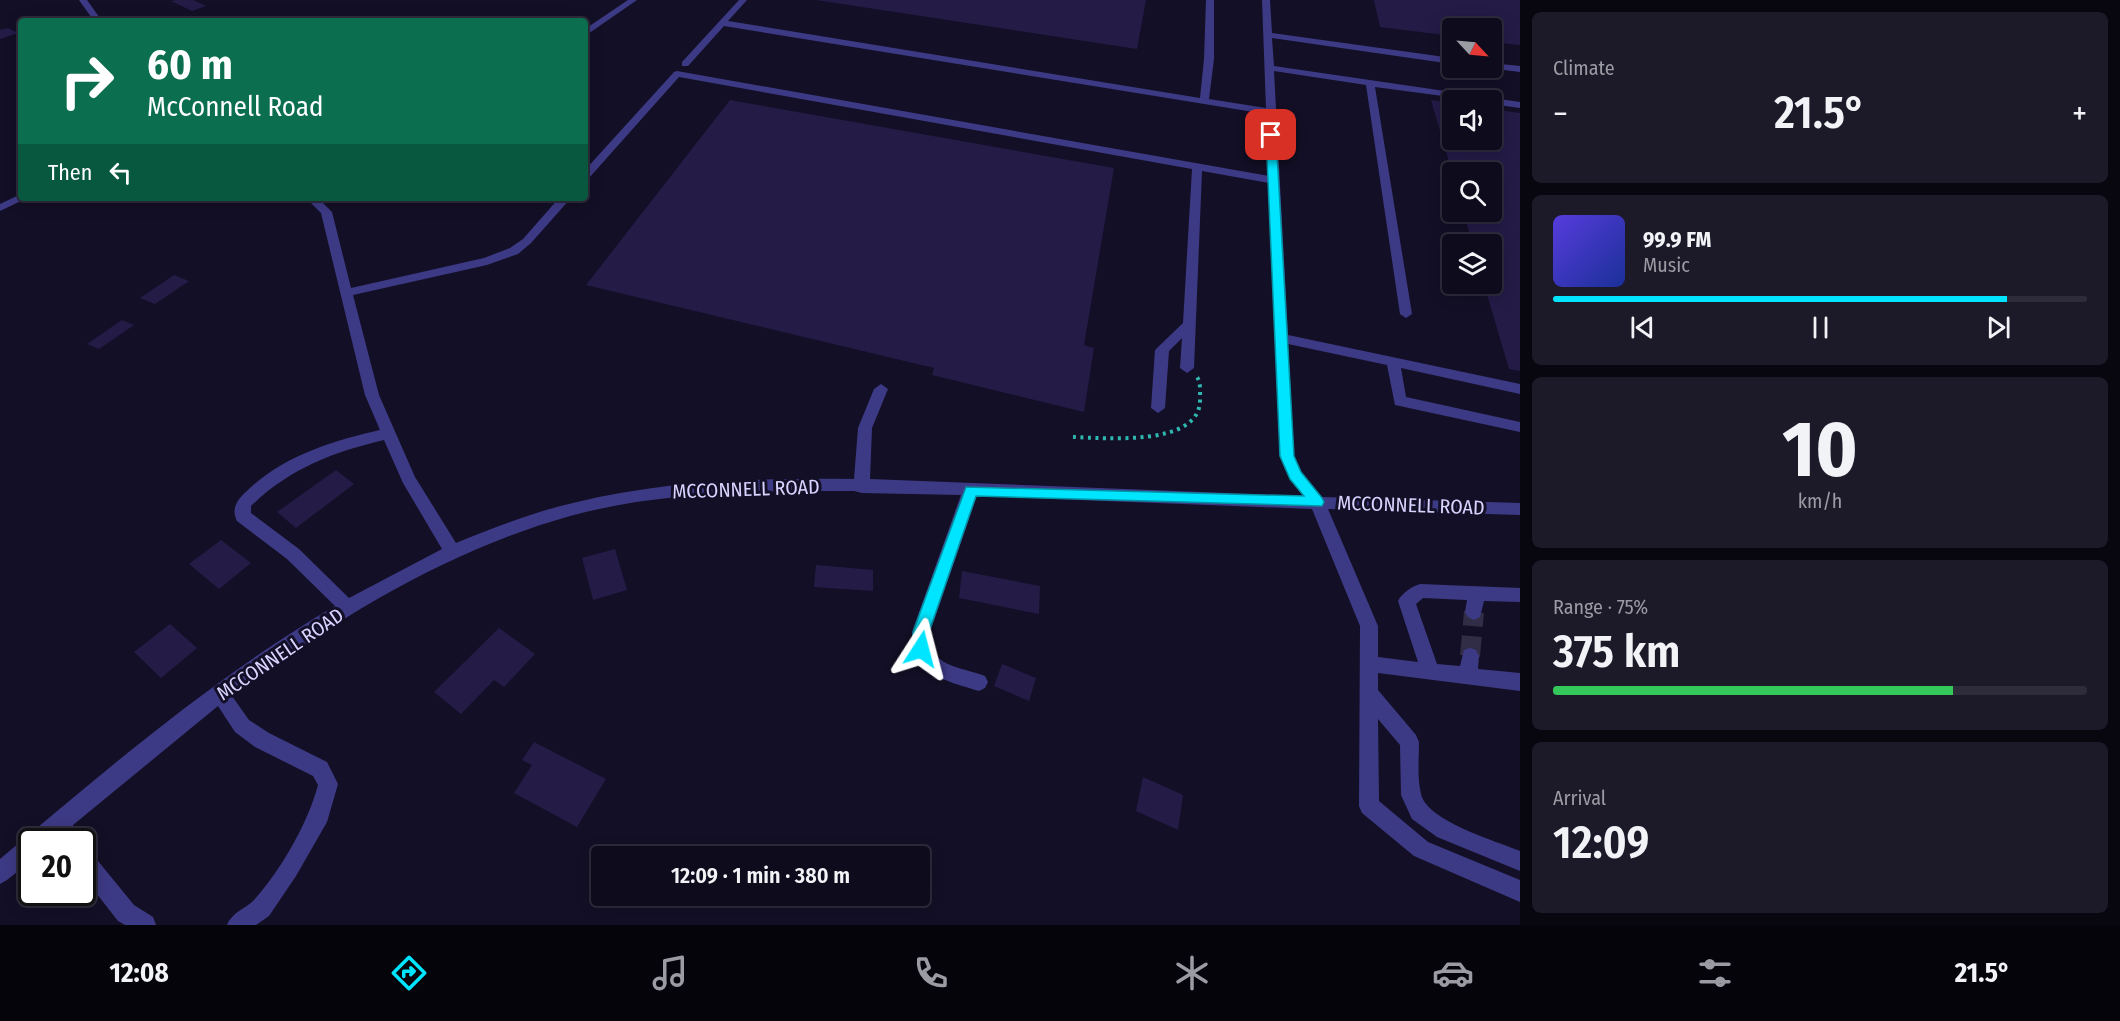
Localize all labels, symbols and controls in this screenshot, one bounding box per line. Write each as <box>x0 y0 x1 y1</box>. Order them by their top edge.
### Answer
north arrow <box>1442 18 1502 78</box>
map controls <box>1442 18 1502 294</box>
text: 60 m <box>147 40 233 90</box>
icon: right <box>48 42 126 120</box>
text: Climate <box>1553 56 1615 80</box>
text: 21.5° <box>1774 86 1866 140</box>
button: sound <box>1442 90 1502 150</box>
text: McConnell Road <box>147 91 324 123</box>
text: − <box>1553 94 1568 134</box>
text: + <box>2072 94 2087 134</box>
pin <box>1245 109 1296 160</box>
icon: arrive <box>1254 118 1287 151</box>
icon: left <box>104 156 137 189</box>
text: Then <box>48 159 92 186</box>
button: search <box>1442 162 1502 222</box>
text: 99.9 FM <box>1643 226 1711 253</box>
button: layers <box>1442 234 1502 294</box>
text: Music <box>1643 253 1690 277</box>
icon: previous <box>1626 311 1659 344</box>
icon: pause <box>1804 311 1837 344</box>
icon: next <box>1982 311 2015 344</box>
text: 10 <box>1782 403 1858 497</box>
street label: MCCONNELL ROAD <box>672 474 820 504</box>
text: km/h <box>1798 489 1842 513</box>
street label: MCCONNELL ROAD <box>1337 490 1485 520</box>
text: Range · 75% <box>1553 595 1648 619</box>
street label: MCCONNELL ROAD <box>212 603 348 705</box>
position arrow <box>889 617 953 681</box>
text: 375 km <box>1553 625 1681 679</box>
text: Arrival <box>1553 786 1606 810</box>
text: 12:09 <box>1553 816 1649 870</box>
speed limit sign: 20 <box>18 828 96 906</box>
text: 12:09 · 1 min · 380 m <box>671 862 850 889</box>
icon: directions <box>388 952 430 994</box>
icon: music <box>649 952 691 994</box>
icon: phone <box>910 952 952 994</box>
icon: climate <box>1171 952 1213 994</box>
icon: car <box>1432 952 1474 994</box>
icon: filters <box>1694 952 1736 994</box>
text: 12:08 <box>110 957 169 989</box>
text: 21.5° <box>1955 957 2010 989</box>

